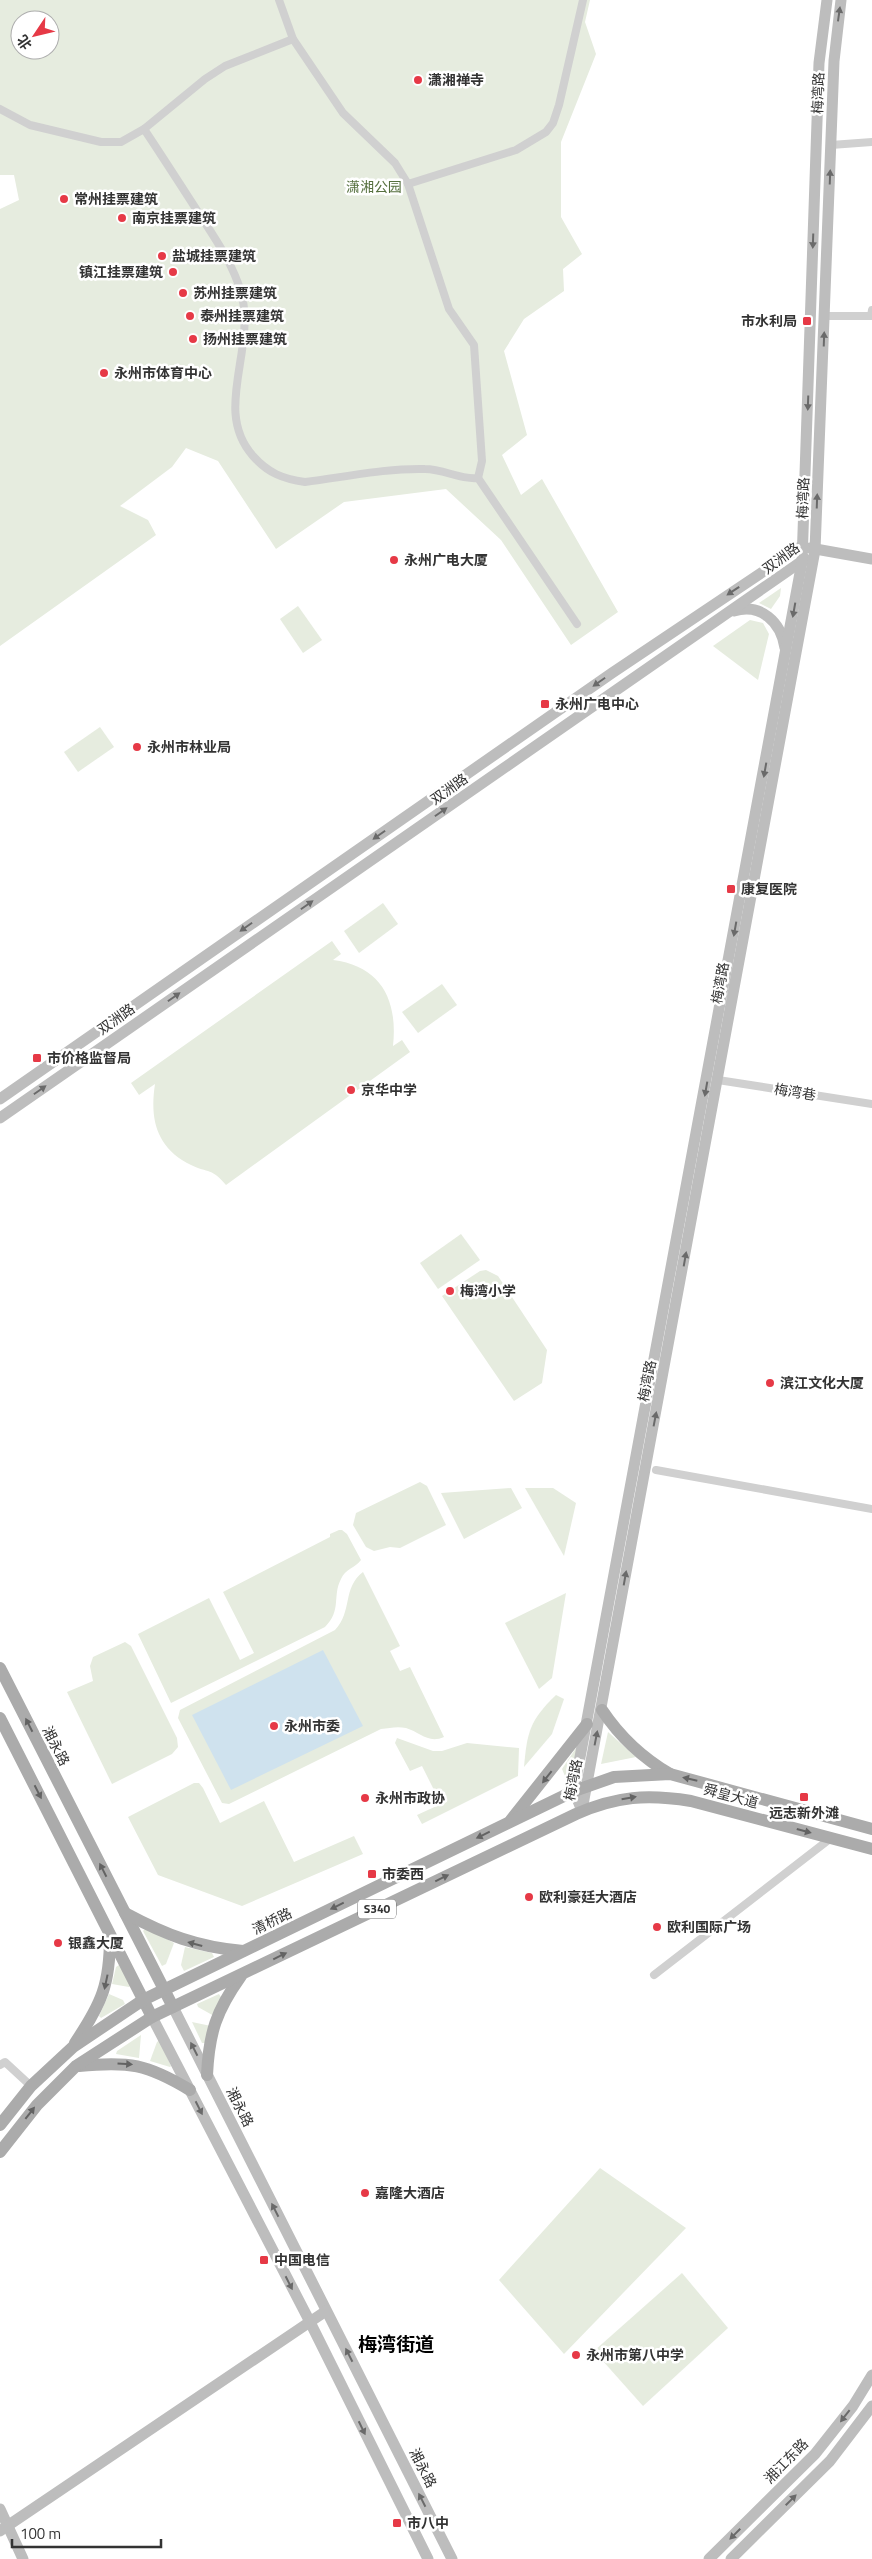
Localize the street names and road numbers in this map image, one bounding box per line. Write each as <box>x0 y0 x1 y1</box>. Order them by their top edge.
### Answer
street label: 梅湾路 <box>806 72 829 114</box>
street label: 梅湾路 <box>791 477 814 519</box>
street label: 双洲路 <box>758 537 804 578</box>
street label: 双洲路 <box>425 768 472 809</box>
street label: 梅湾路 <box>706 960 733 1005</box>
street label: 双洲路 <box>92 998 139 1039</box>
street label: 梅湾巷 <box>773 1078 817 1105</box>
street label: 梅湾路 <box>632 1358 661 1404</box>
street label: 湘永路 <box>38 1722 75 1769</box>
street label: 梅湾路 <box>558 1757 587 1803</box>
street label: 舜皇大道 <box>701 1778 761 1813</box>
road number: S340 <box>358 1900 396 1918</box>
street label: 清桥路 <box>248 1902 295 1939</box>
street label: 湘永路 <box>222 2083 259 2130</box>
street label: 湘江东路 <box>759 2433 813 2488</box>
street label: 湘永路 <box>405 2444 442 2491</box>

